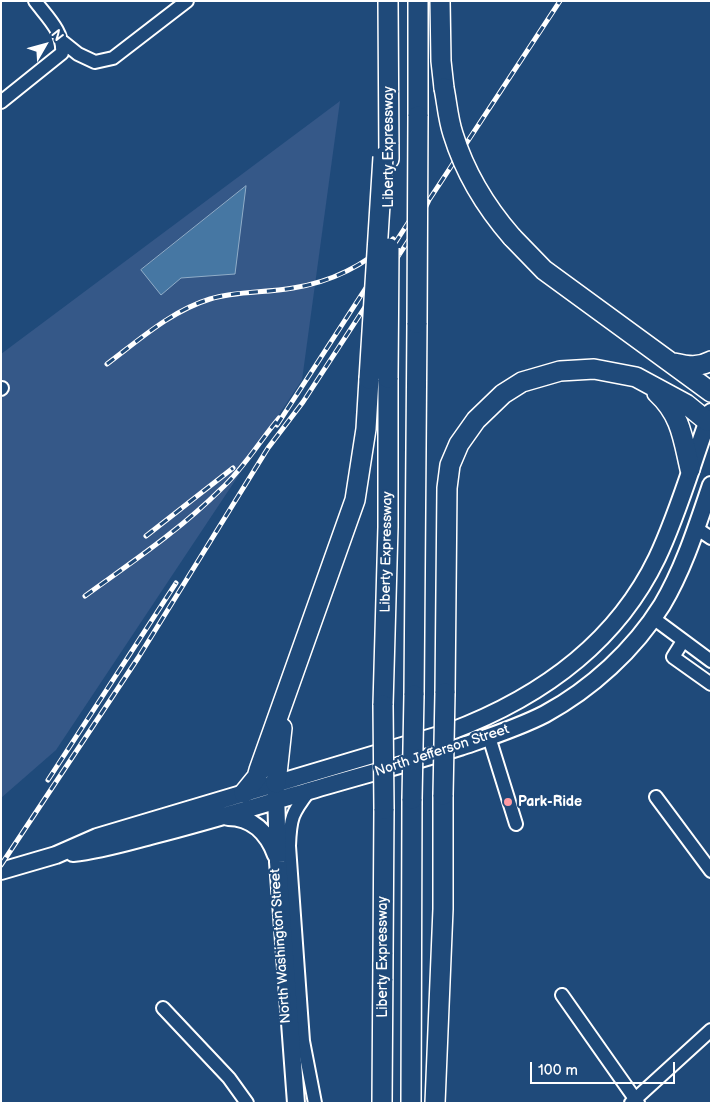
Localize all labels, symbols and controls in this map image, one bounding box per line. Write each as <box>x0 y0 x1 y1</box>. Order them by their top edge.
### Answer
north arrow <box>20 20 70 70</box>
text: N <box>47 26 67 45</box>
street label: Liberty Expressway <box>381 86 397 208</box>
street label: Liberty Expressway <box>378 491 396 613</box>
street label: North Jefferson Street <box>373 721 511 781</box>
place label: Park-Ride <box>518 794 582 810</box>
marker: Park-Ride <box>502 796 514 808</box>
street label: North Washington Street <box>267 868 295 1024</box>
street label: Liberty Expressway <box>375 896 391 1018</box>
scale bar <box>532 1052 677 1084</box>
text: 100 m <box>538 1061 578 1080</box>

